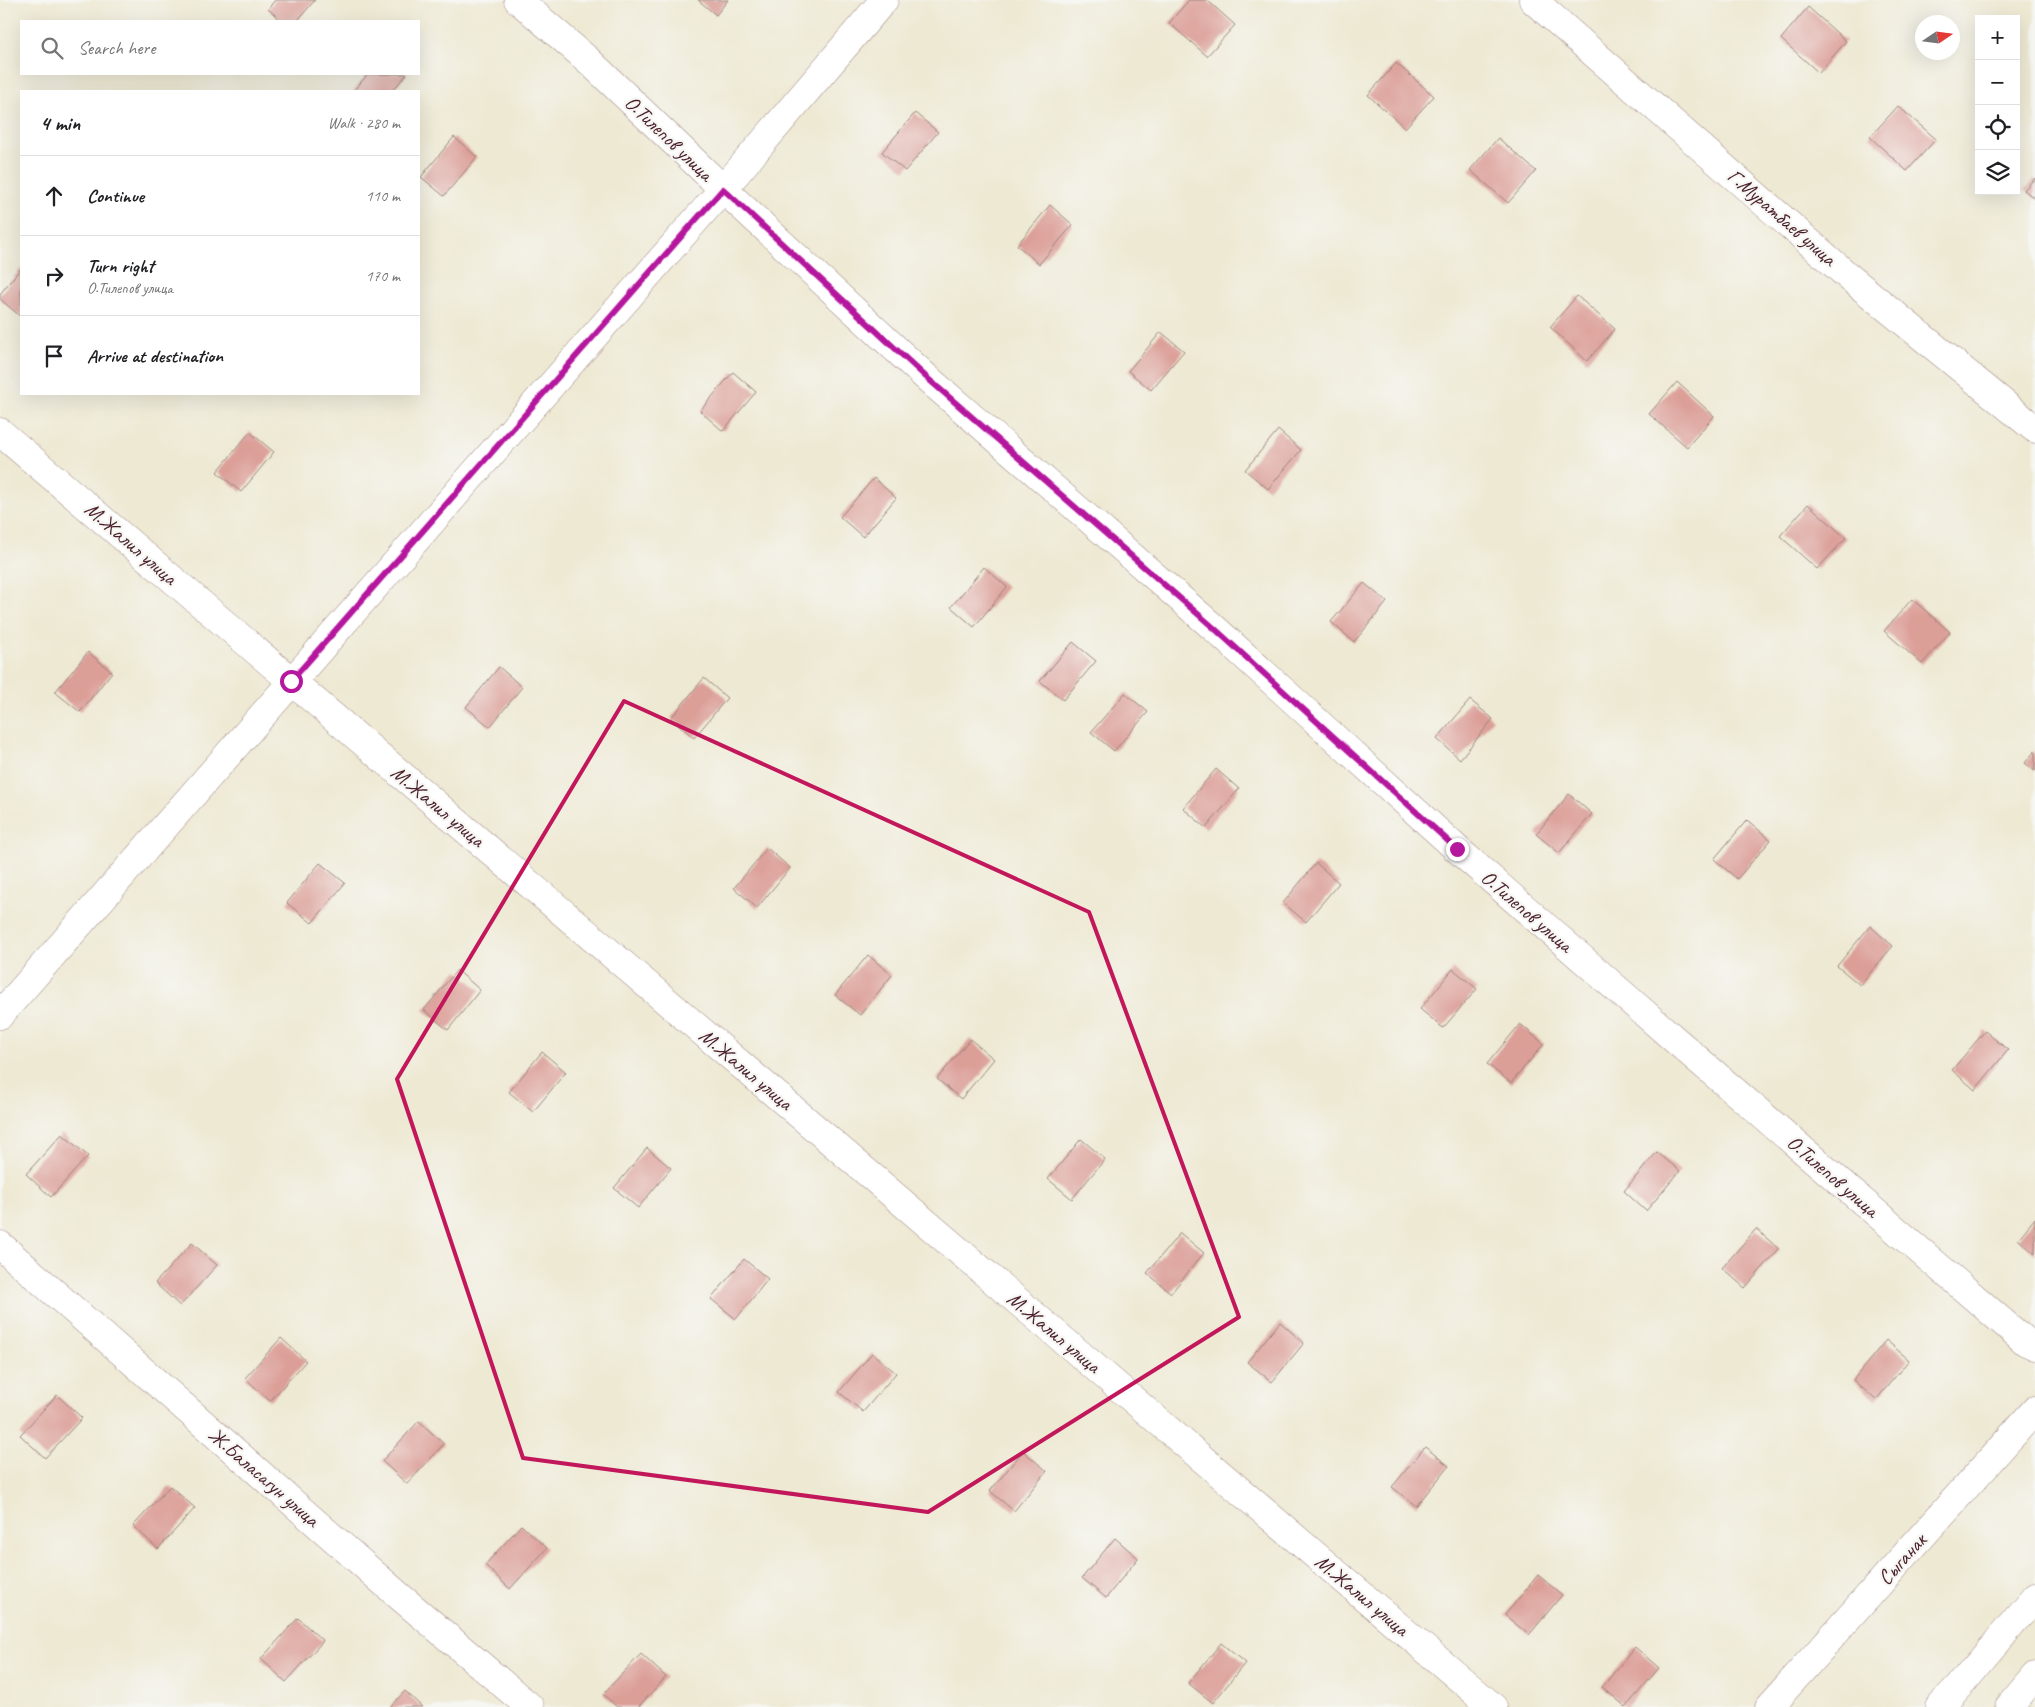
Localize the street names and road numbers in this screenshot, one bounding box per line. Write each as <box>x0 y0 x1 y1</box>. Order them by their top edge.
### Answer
street label: О.Тилепов улица <box>619 89 720 188</box>
street label: Г.Муратбаев улица <box>1722 163 1843 273</box>
street label: М.Жалил улица <box>79 496 184 591</box>
street label: М.Жалил улица <box>386 759 491 854</box>
street label: О.Тилепов улица <box>1476 864 1580 959</box>
street label: М.Жалил улица <box>694 1022 799 1117</box>
street label: О.Тилепов улица <box>1782 1129 1886 1224</box>
street label: М.Жалил улица <box>1002 1285 1107 1380</box>
street label: Ж.Баласагун улица <box>203 1422 326 1533</box>
street label: Сыганак <box>1872 1527 1933 1590</box>
street label: М.Жалил улица <box>1310 1548 1415 1643</box>

